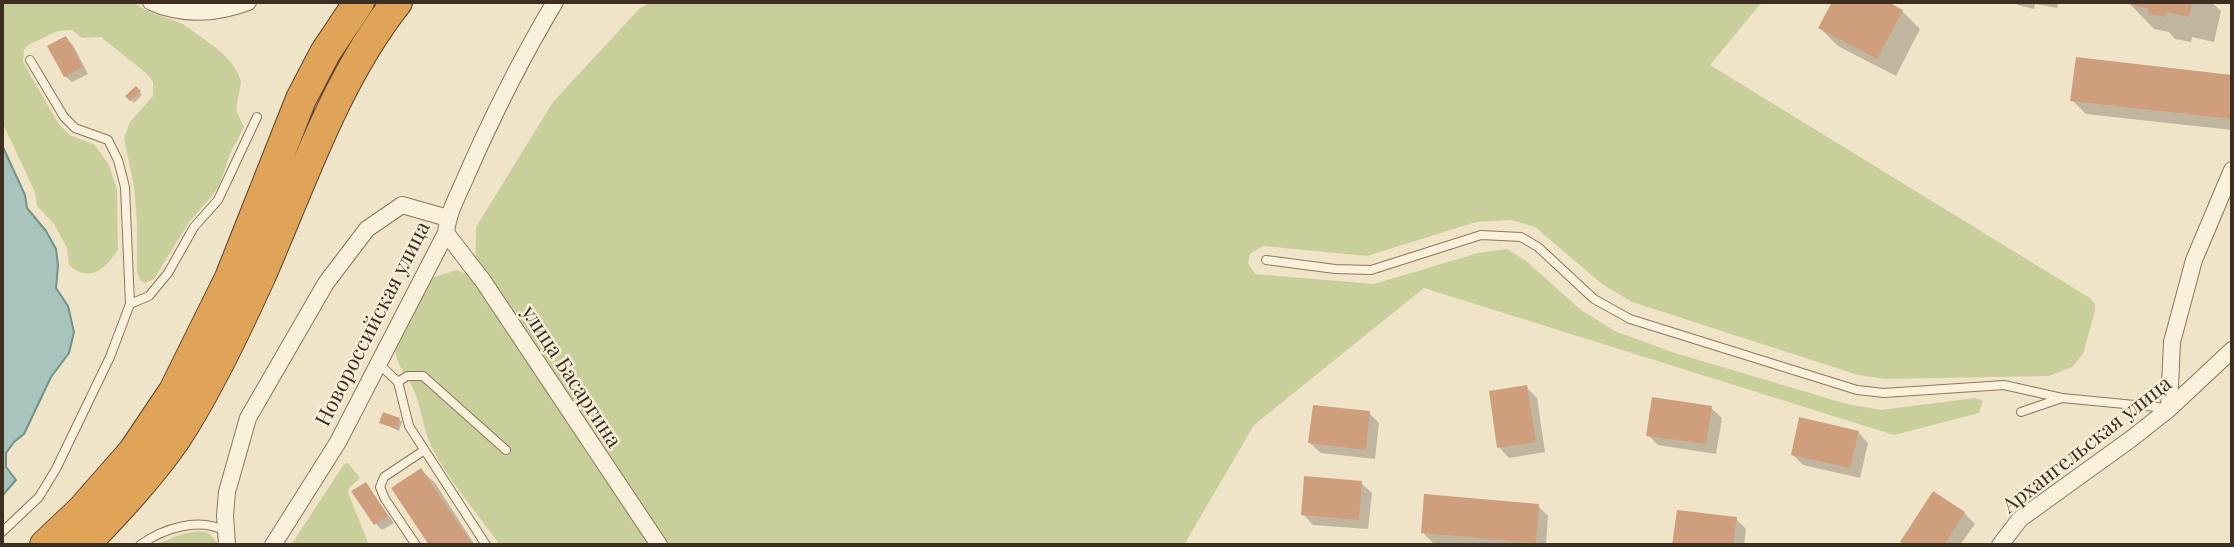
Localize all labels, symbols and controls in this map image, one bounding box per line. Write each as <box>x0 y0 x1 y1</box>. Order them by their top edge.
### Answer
street label: Новороссийская улица <box>310 217 436 431</box>
street label: улица Басаргина <box>516 301 626 453</box>
street label: Архангельская улица <box>1997 371 2177 519</box>

